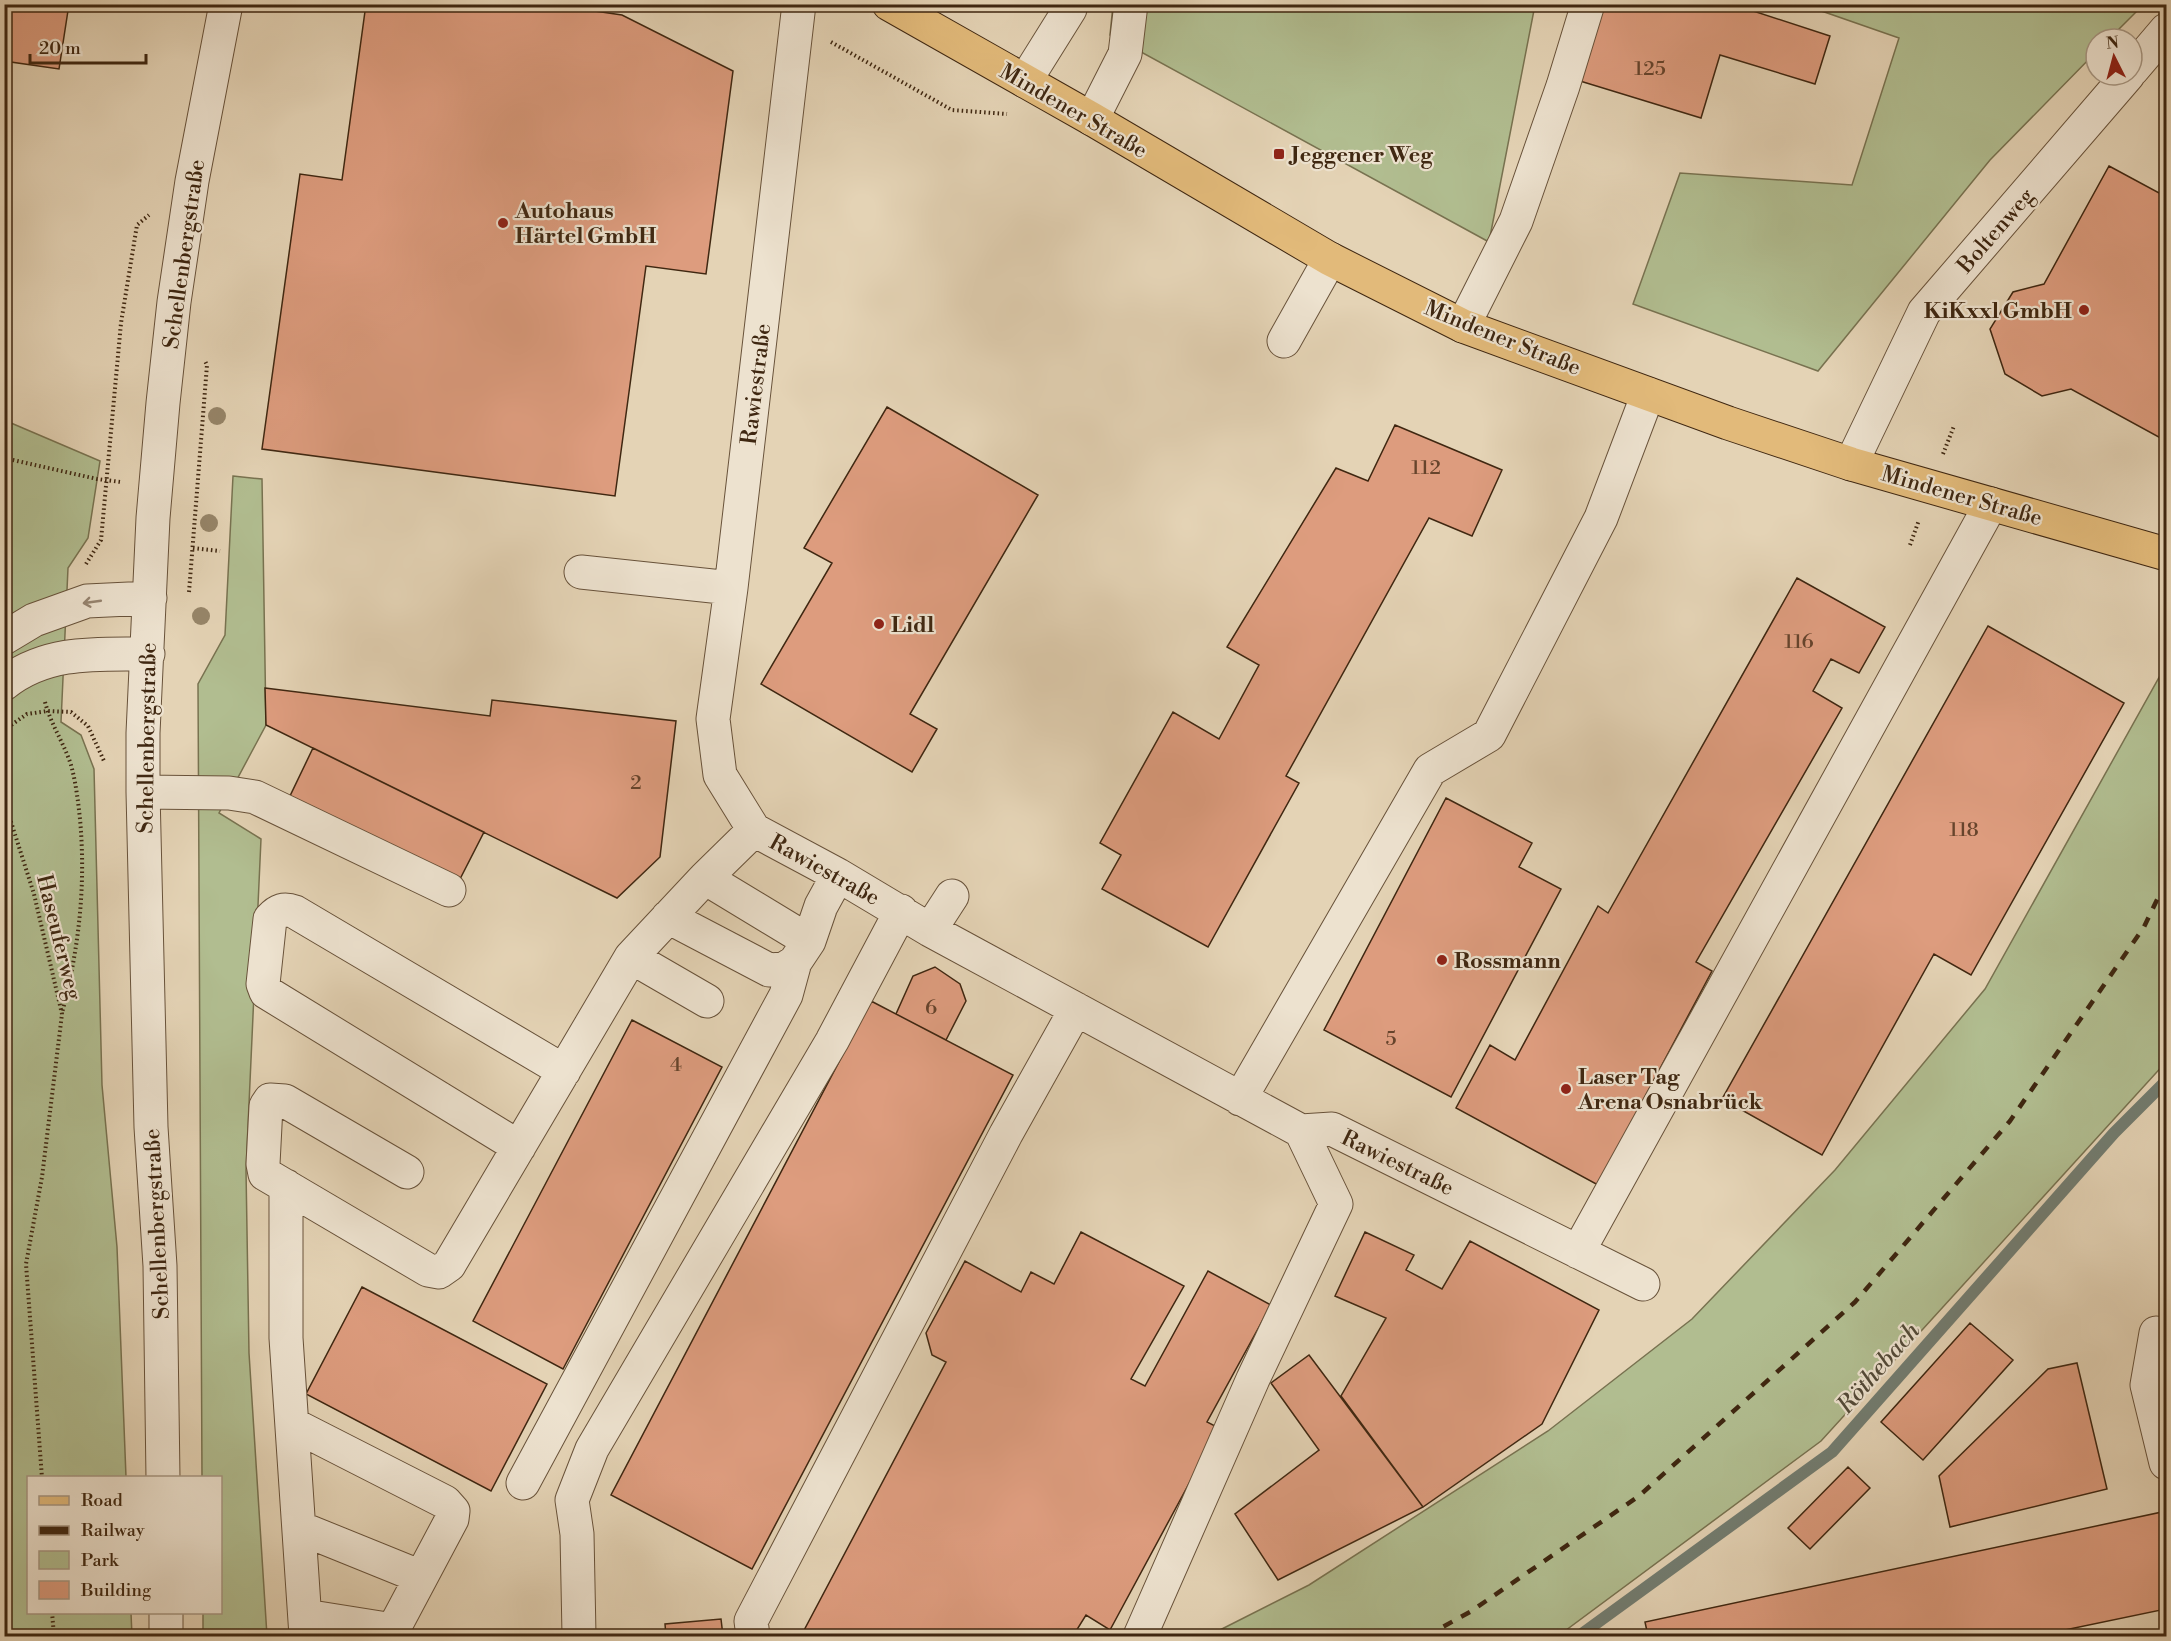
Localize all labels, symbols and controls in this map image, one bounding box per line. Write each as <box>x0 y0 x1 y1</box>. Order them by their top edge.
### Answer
scale bar <box>30 27 146 65</box>
north arrow <box>2084 27 2144 87</box>
text: N <box>2105 32 2120 54</box>
text: 20 m <box>39 37 81 60</box>
house number: 125 <box>1634 57 1666 82</box>
street label: Mindener Straße <box>995 58 1152 165</box>
place label: Jeggener Weg <box>1288 142 1433 169</box>
marker: Jeggener Weg <box>1272 147 1286 161</box>
street label: Schellenbergstraße <box>158 158 211 351</box>
street label: Boltenweg <box>1951 183 2041 280</box>
place label: Autohaus Härtel GmbH <box>514 198 657 250</box>
marker: Autohaus Härtel GmbH <box>496 216 510 230</box>
street label: Mindener Straße <box>1420 295 1585 382</box>
place label: KiKxxl GmbH <box>1924 298 2072 325</box>
marker: KiKxxl GmbH <box>2077 303 2091 317</box>
street label: Rawiestraße <box>736 322 777 446</box>
house number: 112 <box>1411 456 1441 481</box>
street label: Mindener Straße <box>1878 461 2045 532</box>
one-way arrow <box>83 596 102 607</box>
place label: Lidl <box>891 612 934 639</box>
marker: Lidl <box>872 617 886 631</box>
house number: 116 <box>1784 630 1814 655</box>
street label: Schellenbergstraße <box>132 642 163 834</box>
house number: 2 <box>630 771 642 796</box>
house number: 118 <box>1949 818 1979 843</box>
street label: Rawiestraße <box>764 829 884 912</box>
street label: Haseuferweg <box>30 872 87 1004</box>
place label: Rossmann <box>1454 948 1561 975</box>
marker: Rossmann <box>1435 953 1449 967</box>
house number: 6 <box>925 996 937 1021</box>
house number: 5 <box>1385 1027 1397 1052</box>
house number: 4 <box>670 1053 682 1078</box>
place label: Laser Tag Arena Osnabrück <box>1577 1064 1763 1116</box>
marker: Laser Tag Arena Osnabrück <box>1559 1082 1573 1096</box>
street label: Rawiestraße <box>1337 1125 1458 1202</box>
street label: Schellenbergstraße <box>139 1128 176 1320</box>
water label: Röthebach <box>1830 1316 1927 1421</box>
legend <box>27 1476 222 1614</box>
text: Road <box>81 1489 124 1512</box>
text: Railway <box>81 1519 145 1542</box>
text: Park <box>81 1549 120 1572</box>
text: Building <box>80 1579 152 1602</box>

